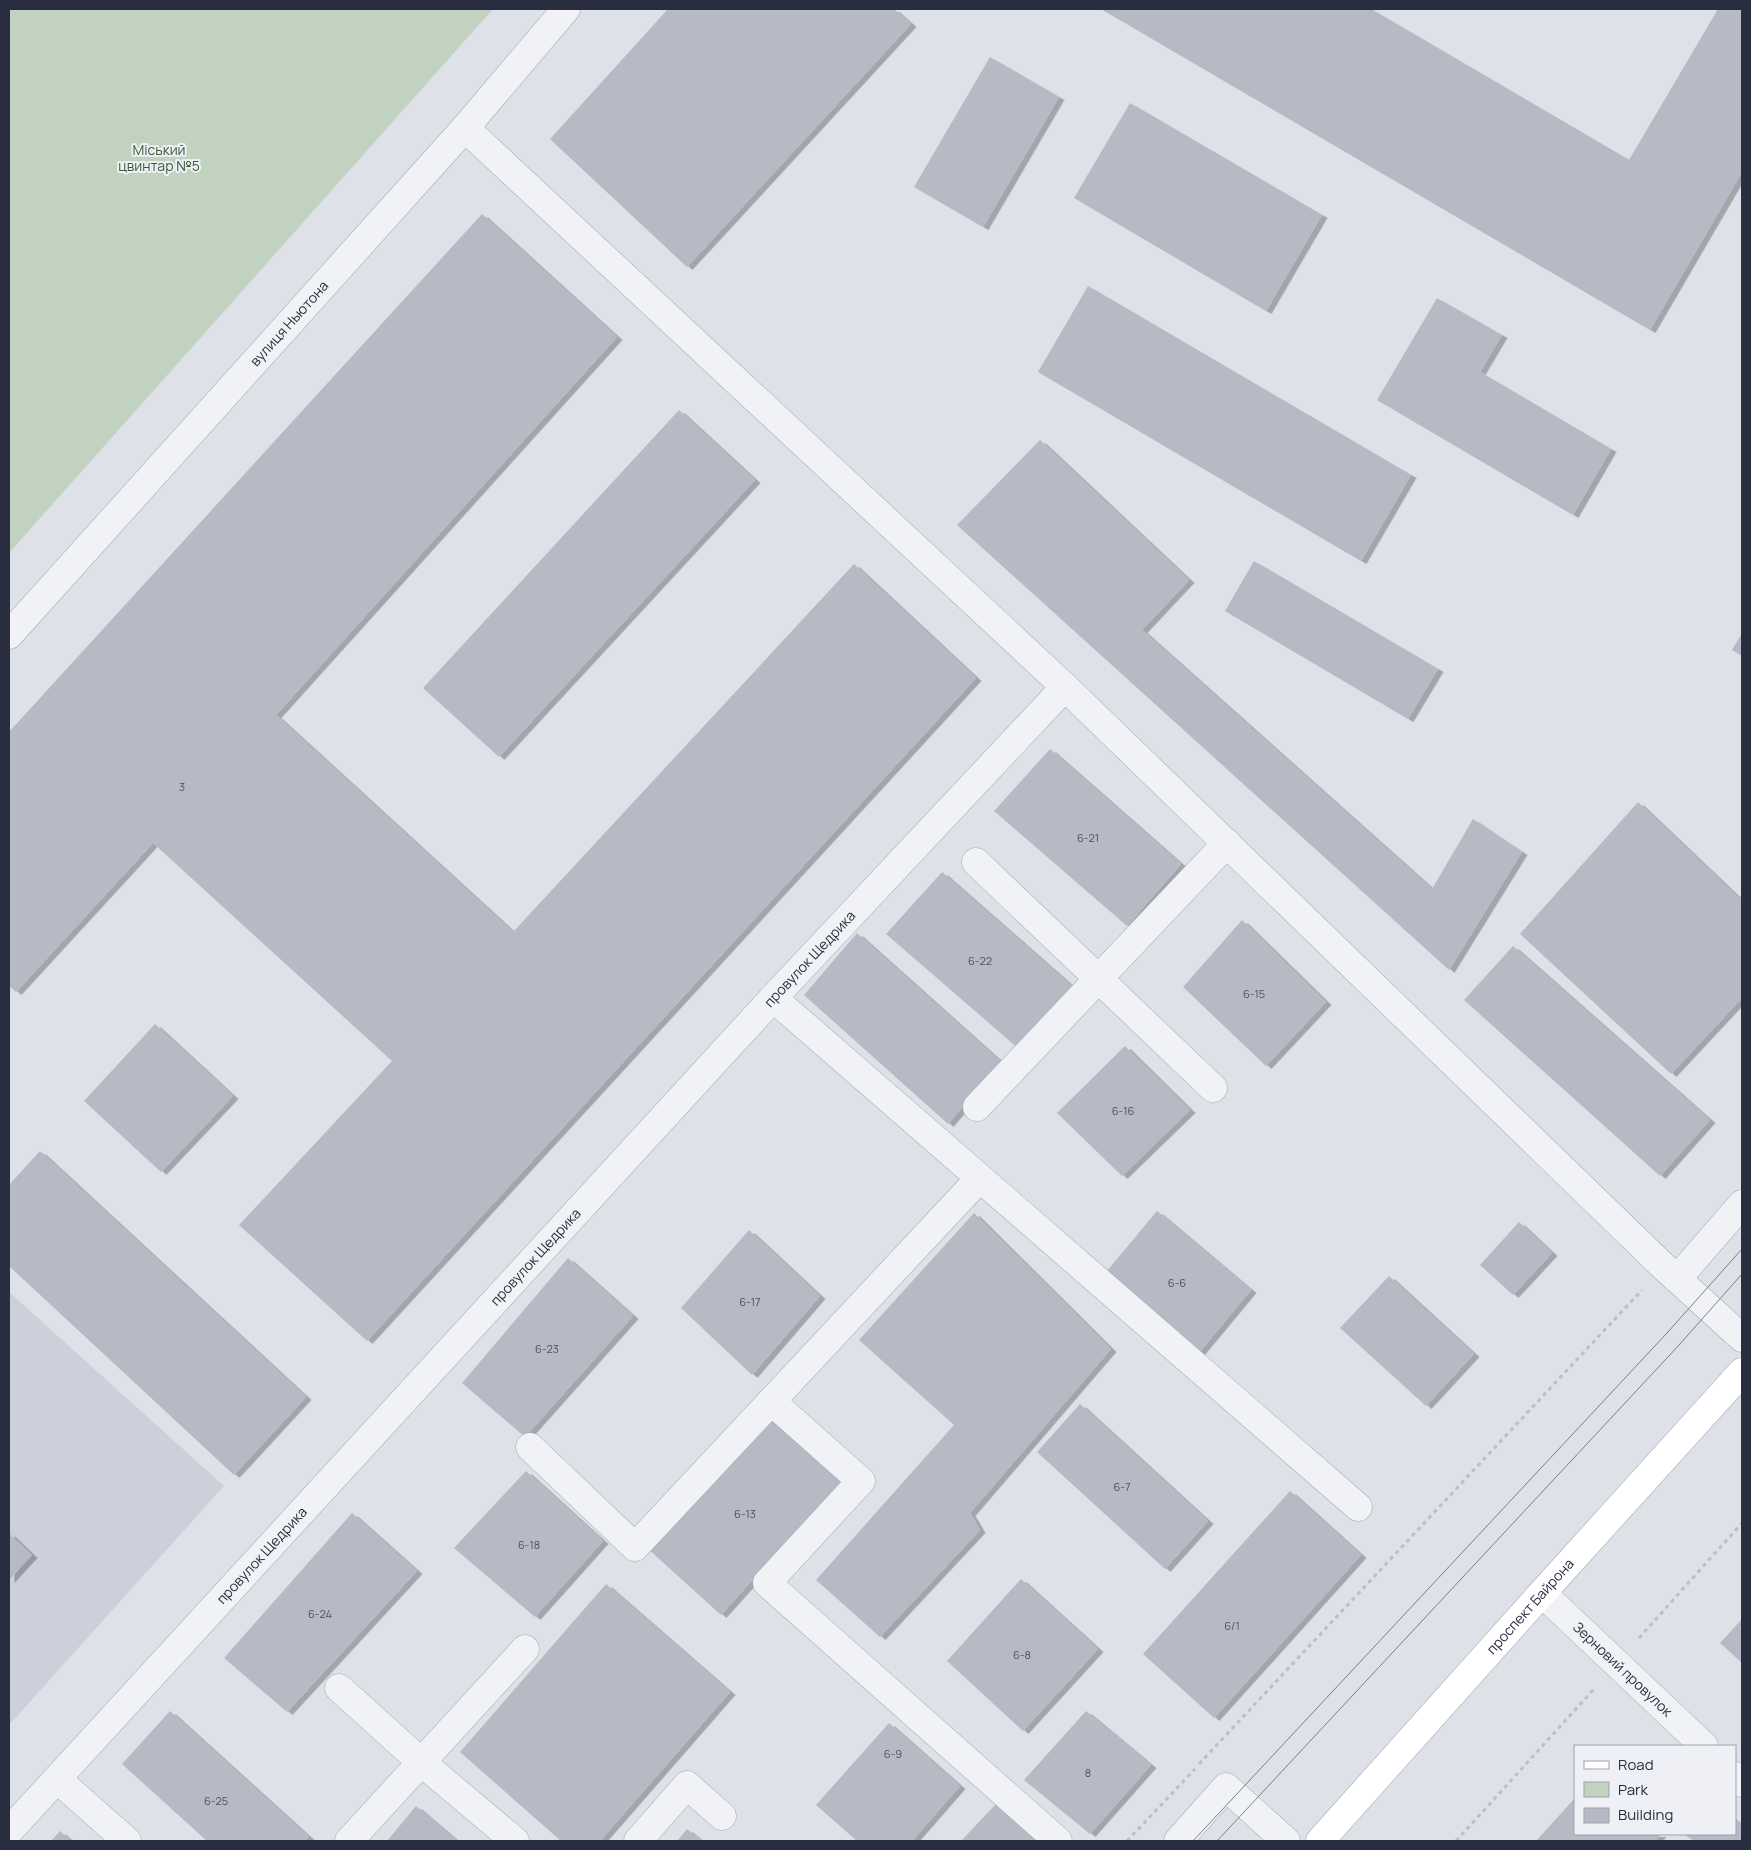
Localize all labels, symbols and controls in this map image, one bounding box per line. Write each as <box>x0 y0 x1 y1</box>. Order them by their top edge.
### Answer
park label: Міський цвинтар №5 <box>118 140 200 175</box>
street label: вулиця Ньютона <box>245 276 332 370</box>
house number: 3 <box>179 779 185 794</box>
house number: 6-21 <box>1077 830 1099 845</box>
street label: провулок Щедрика <box>759 906 859 1011</box>
house number: 6-22 <box>968 953 992 968</box>
house number: 6-15 <box>1243 986 1265 1001</box>
house number: 6-16 <box>1112 1103 1134 1118</box>
street label: провулок Щедрика <box>486 1204 585 1309</box>
house number: 6-6 <box>1168 1275 1186 1290</box>
house number: 6-17 <box>739 1294 761 1309</box>
house number: 6-23 <box>535 1341 559 1356</box>
house number: 6-7 <box>1114 1479 1130 1494</box>
street label: провулок Щедрика <box>212 1502 311 1608</box>
house number: 6-13 <box>734 1506 756 1521</box>
house number: 6-18 <box>518 1537 540 1552</box>
street label: проспект Байрона <box>1482 1554 1578 1658</box>
house number: 6-24 <box>308 1606 332 1621</box>
street label: Зерновий провулок <box>1569 1617 1678 1721</box>
house number: 6/1 <box>1224 1618 1240 1633</box>
house number: 6-8 <box>1013 1647 1031 1662</box>
legend <box>1574 1745 1736 1835</box>
house number: 6-9 <box>884 1746 902 1761</box>
text: Road <box>1618 1754 1654 1775</box>
house number: 8 <box>1085 1765 1091 1780</box>
text: Park <box>1618 1779 1648 1800</box>
house number: 6-25 <box>204 1793 228 1808</box>
text: Building <box>1618 1804 1673 1825</box>

